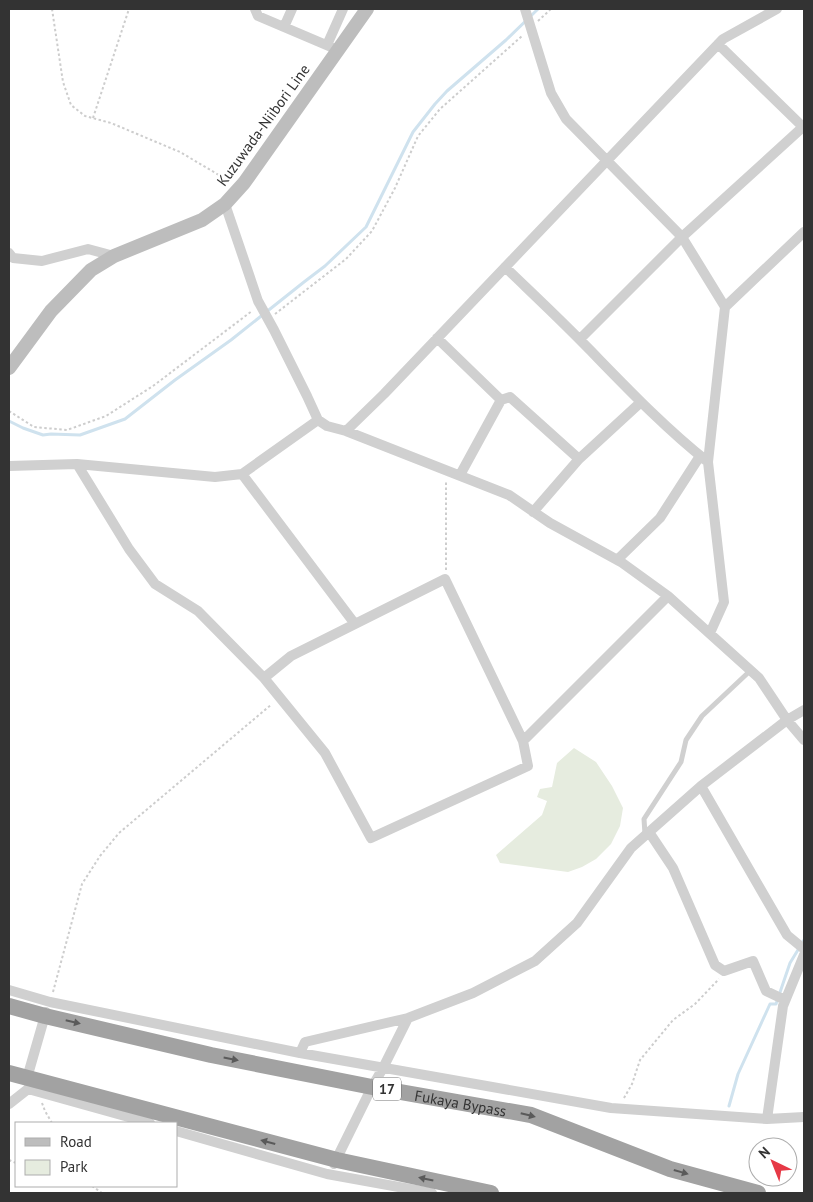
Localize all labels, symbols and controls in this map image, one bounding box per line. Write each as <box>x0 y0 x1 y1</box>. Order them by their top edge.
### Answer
street label: Kuzuwada-Niibori Line <box>212 60 314 190</box>
one-way arrow <box>65 1018 80 1026</box>
one-way arrow <box>224 1055 240 1063</box>
road number: 17 <box>373 1078 401 1100</box>
street label: Fukaya Bypass <box>413 1085 508 1120</box>
one-way arrow <box>521 1111 536 1119</box>
legend <box>15 1122 178 1187</box>
text: Road <box>60 1132 92 1151</box>
one-way arrow <box>261 1137 276 1145</box>
north arrow <box>748 1137 798 1187</box>
text: N <box>755 1143 774 1162</box>
text: Park <box>60 1157 88 1176</box>
one-way arrow <box>673 1168 688 1176</box>
one-way arrow <box>419 1175 434 1183</box>

